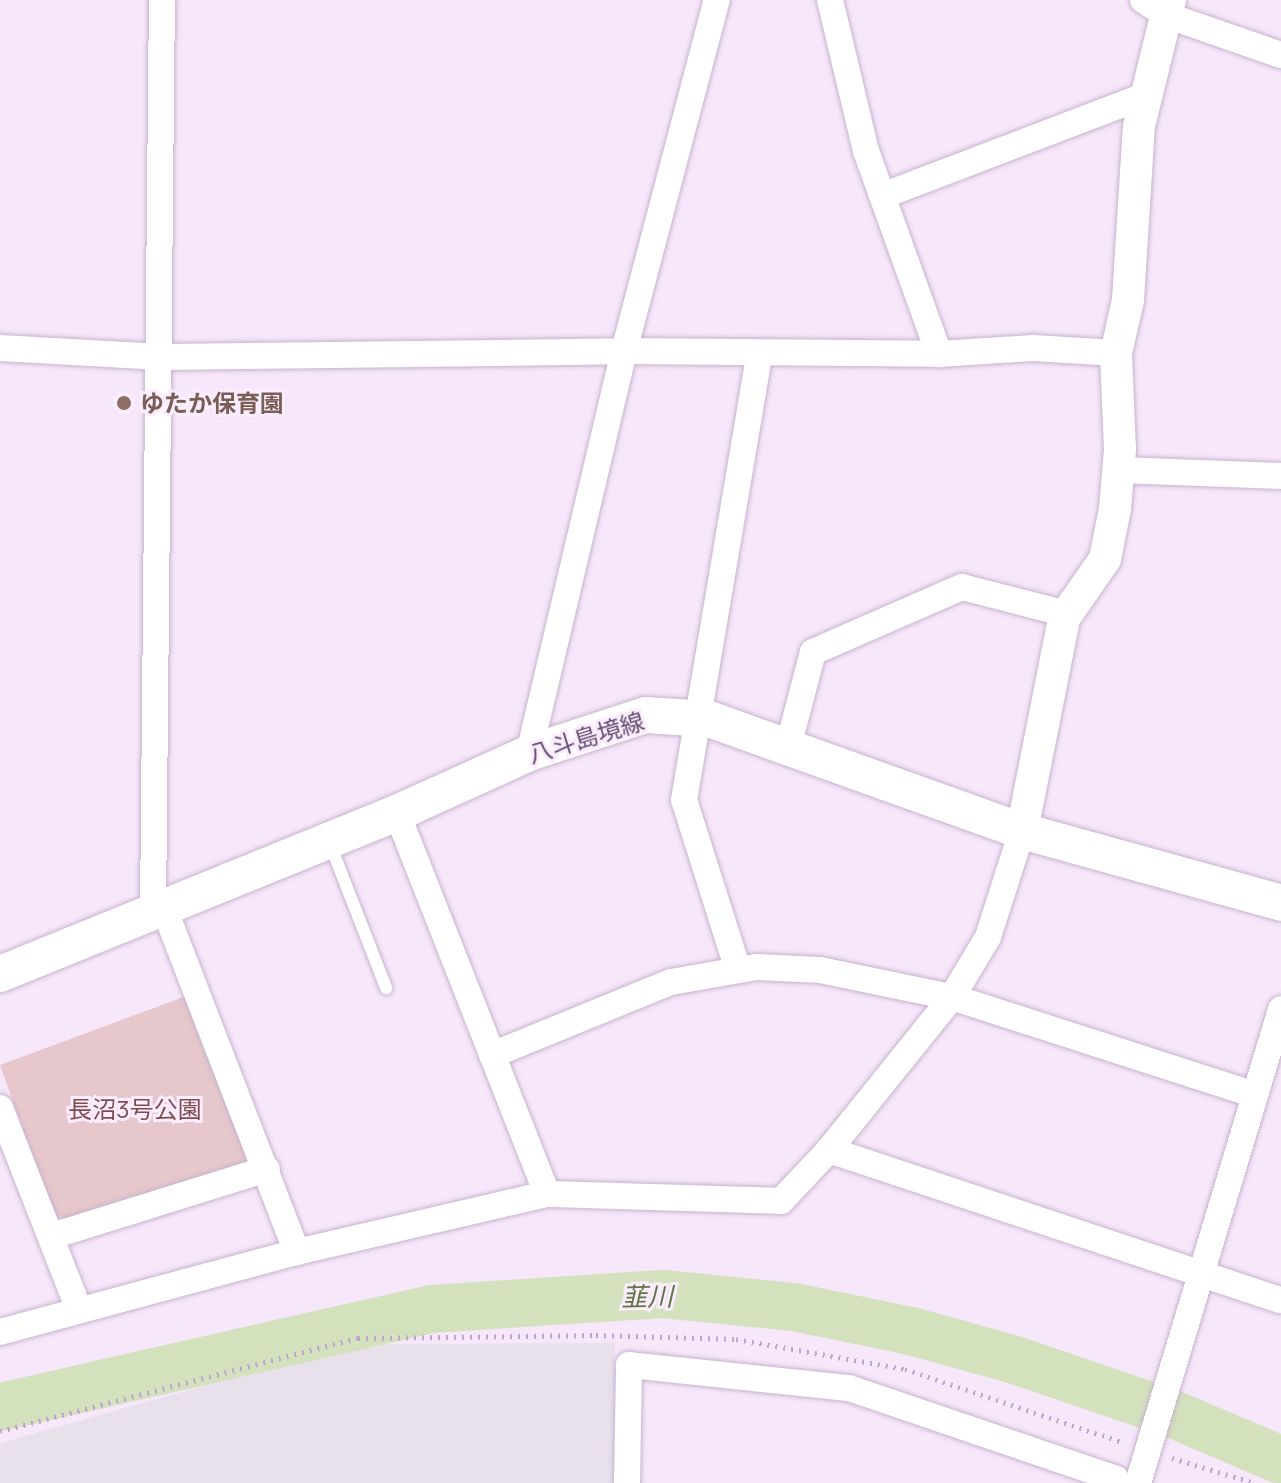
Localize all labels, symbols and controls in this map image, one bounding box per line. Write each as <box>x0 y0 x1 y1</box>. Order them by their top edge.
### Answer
place label: ゆたか保育園 <box>140 389 284 417</box>
marker: ゆたか保育園 <box>115 394 133 412</box>
street label: 八斗島境線 <box>524 706 648 768</box>
park label: 長沼3号公園 <box>68 1095 202 1123</box>
water label: 韮川 <box>621 1281 673 1313</box>

